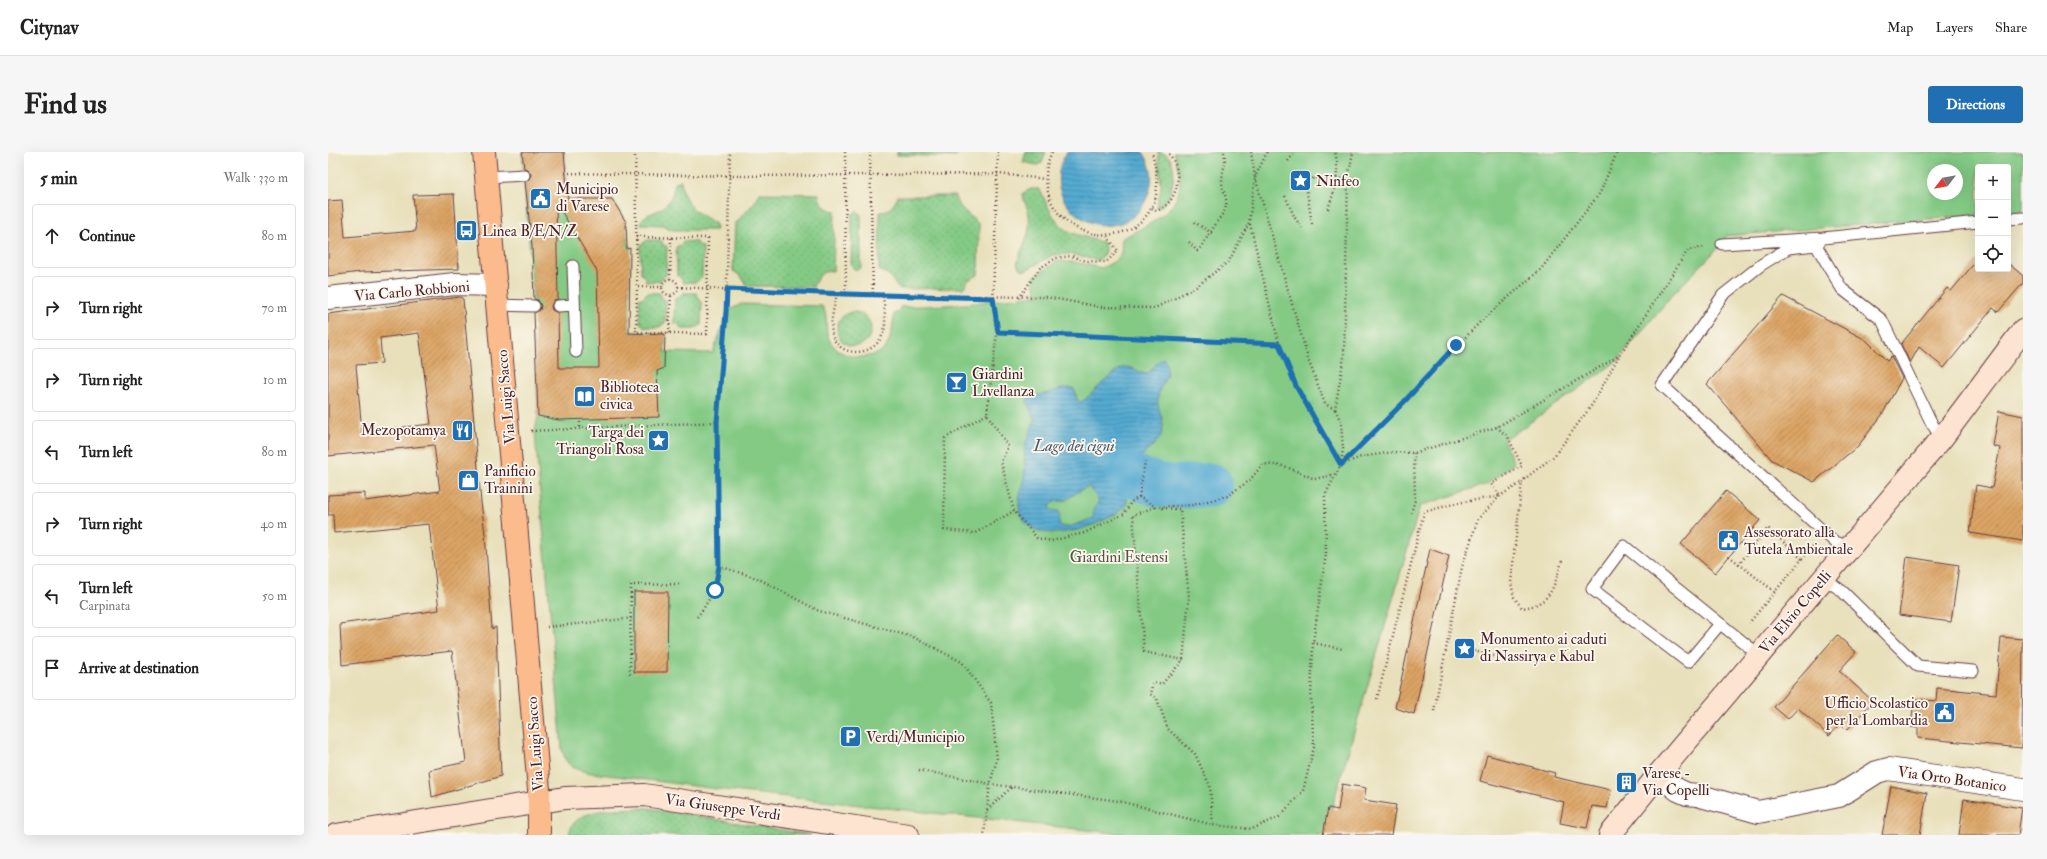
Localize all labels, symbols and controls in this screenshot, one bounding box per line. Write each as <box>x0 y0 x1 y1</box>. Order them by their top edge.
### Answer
text: Citynav <box>20 16 79 40</box>
text: Map <box>1887 19 1913 36</box>
text: Layers <box>1935 19 1973 36</box>
text: Share <box>1995 19 2027 36</box>
button: Directions <box>1928 86 2023 123</box>
text: Find us <box>24 87 107 122</box>
north arrow <box>1927 164 1963 200</box>
map controls <box>1975 164 2011 272</box>
button: + <box>1975 164 2011 200</box>
text: 5 min <box>40 168 78 189</box>
place icon: Ninfeo <box>1287 168 1313 194</box>
text: Walk · 330 m <box>224 170 288 186</box>
place label: Ninfeo <box>1316 172 1359 191</box>
place label: Municipio di Varese <box>556 180 618 216</box>
public building icon: Municipio di Varese <box>528 185 554 211</box>
button: − <box>1975 200 2011 236</box>
bus stop icon: Linea B/E/N/Z <box>453 218 479 244</box>
place label: Linea B/E/N/Z <box>482 222 577 241</box>
icon: ahead <box>41 225 63 247</box>
text: Continue <box>79 227 135 246</box>
text: 80 m <box>261 228 287 244</box>
button: locate <box>1975 236 2011 272</box>
street label: Via Carlo Robbioni <box>353 277 471 306</box>
icon: right <box>41 297 63 319</box>
text: Turn right <box>79 299 142 318</box>
text: 70 m <box>262 300 287 316</box>
route end <box>1447 336 1465 354</box>
street label: Via Luigi Sacco <box>493 349 520 445</box>
place label: Giardini Livellanza <box>972 365 1035 401</box>
icon: right <box>41 369 63 391</box>
bar icon: Giardini Livellanza <box>944 370 970 396</box>
text: Turn right <box>79 371 142 390</box>
text: 10 m <box>263 372 287 388</box>
place label: Biblioteca civica <box>600 378 660 414</box>
library icon: Biblioteca civica <box>572 383 598 409</box>
restaurant icon: Mezopotamya <box>449 417 475 443</box>
place label: Mezopotamya <box>361 421 447 441</box>
place label: Targa dei Triangoli Rosa <box>556 423 645 459</box>
place icon: Targa dei Triangoli Rosa <box>646 428 672 454</box>
water label: Lago dei cigni <box>1032 436 1115 456</box>
icon: left <box>41 441 63 463</box>
text: Turn left <box>79 443 133 462</box>
text: 80 m <box>261 444 287 460</box>
place label: Panificio Trainini <box>484 462 536 498</box>
shop icon: Panificio Trainini <box>455 467 481 493</box>
icon: right <box>41 513 63 535</box>
text: Turn right <box>79 515 142 534</box>
text: 40 m <box>261 516 287 532</box>
place label: Assessorato alla Tutela Ambientale <box>1743 523 1853 559</box>
public building icon: Assessorato alla Tutela Ambientale <box>1715 528 1741 554</box>
park label: Giardini Estensi <box>1070 548 1168 567</box>
street label: Via Elvio Copelli <box>1755 567 1837 659</box>
text: Turn left <box>79 579 133 598</box>
route start <box>706 581 724 599</box>
icon: left <box>41 585 63 607</box>
text: 50 m <box>262 588 287 604</box>
text: Carpinata <box>79 598 130 614</box>
place label: Monumento ai caduti di Nassirya e Kabul <box>1480 630 1607 666</box>
place icon: Monumento ai caduti di Nassirya e Kabul <box>1451 635 1477 661</box>
icon: arrive <box>41 657 63 679</box>
text: Arrive at destination <box>79 659 199 678</box>
place label: Ufficio Scolastico per la Lombardia <box>1824 694 1929 731</box>
street label: Via Luigi Sacco <box>523 696 548 792</box>
public building icon: Ufficio Scolastico per la Lombardia <box>1931 699 1957 725</box>
parking icon: Verdi/Municipio <box>837 724 863 750</box>
place label: Verdi/Municipio <box>866 728 965 748</box>
street label: Via Orto Botanico <box>1896 762 2008 797</box>
place label: Varese - Via Copelli <box>1642 764 1710 801</box>
building icon: Varese - Via Copelli <box>1613 769 1639 795</box>
street label: Via Giuseppe Verdi <box>664 790 782 826</box>

